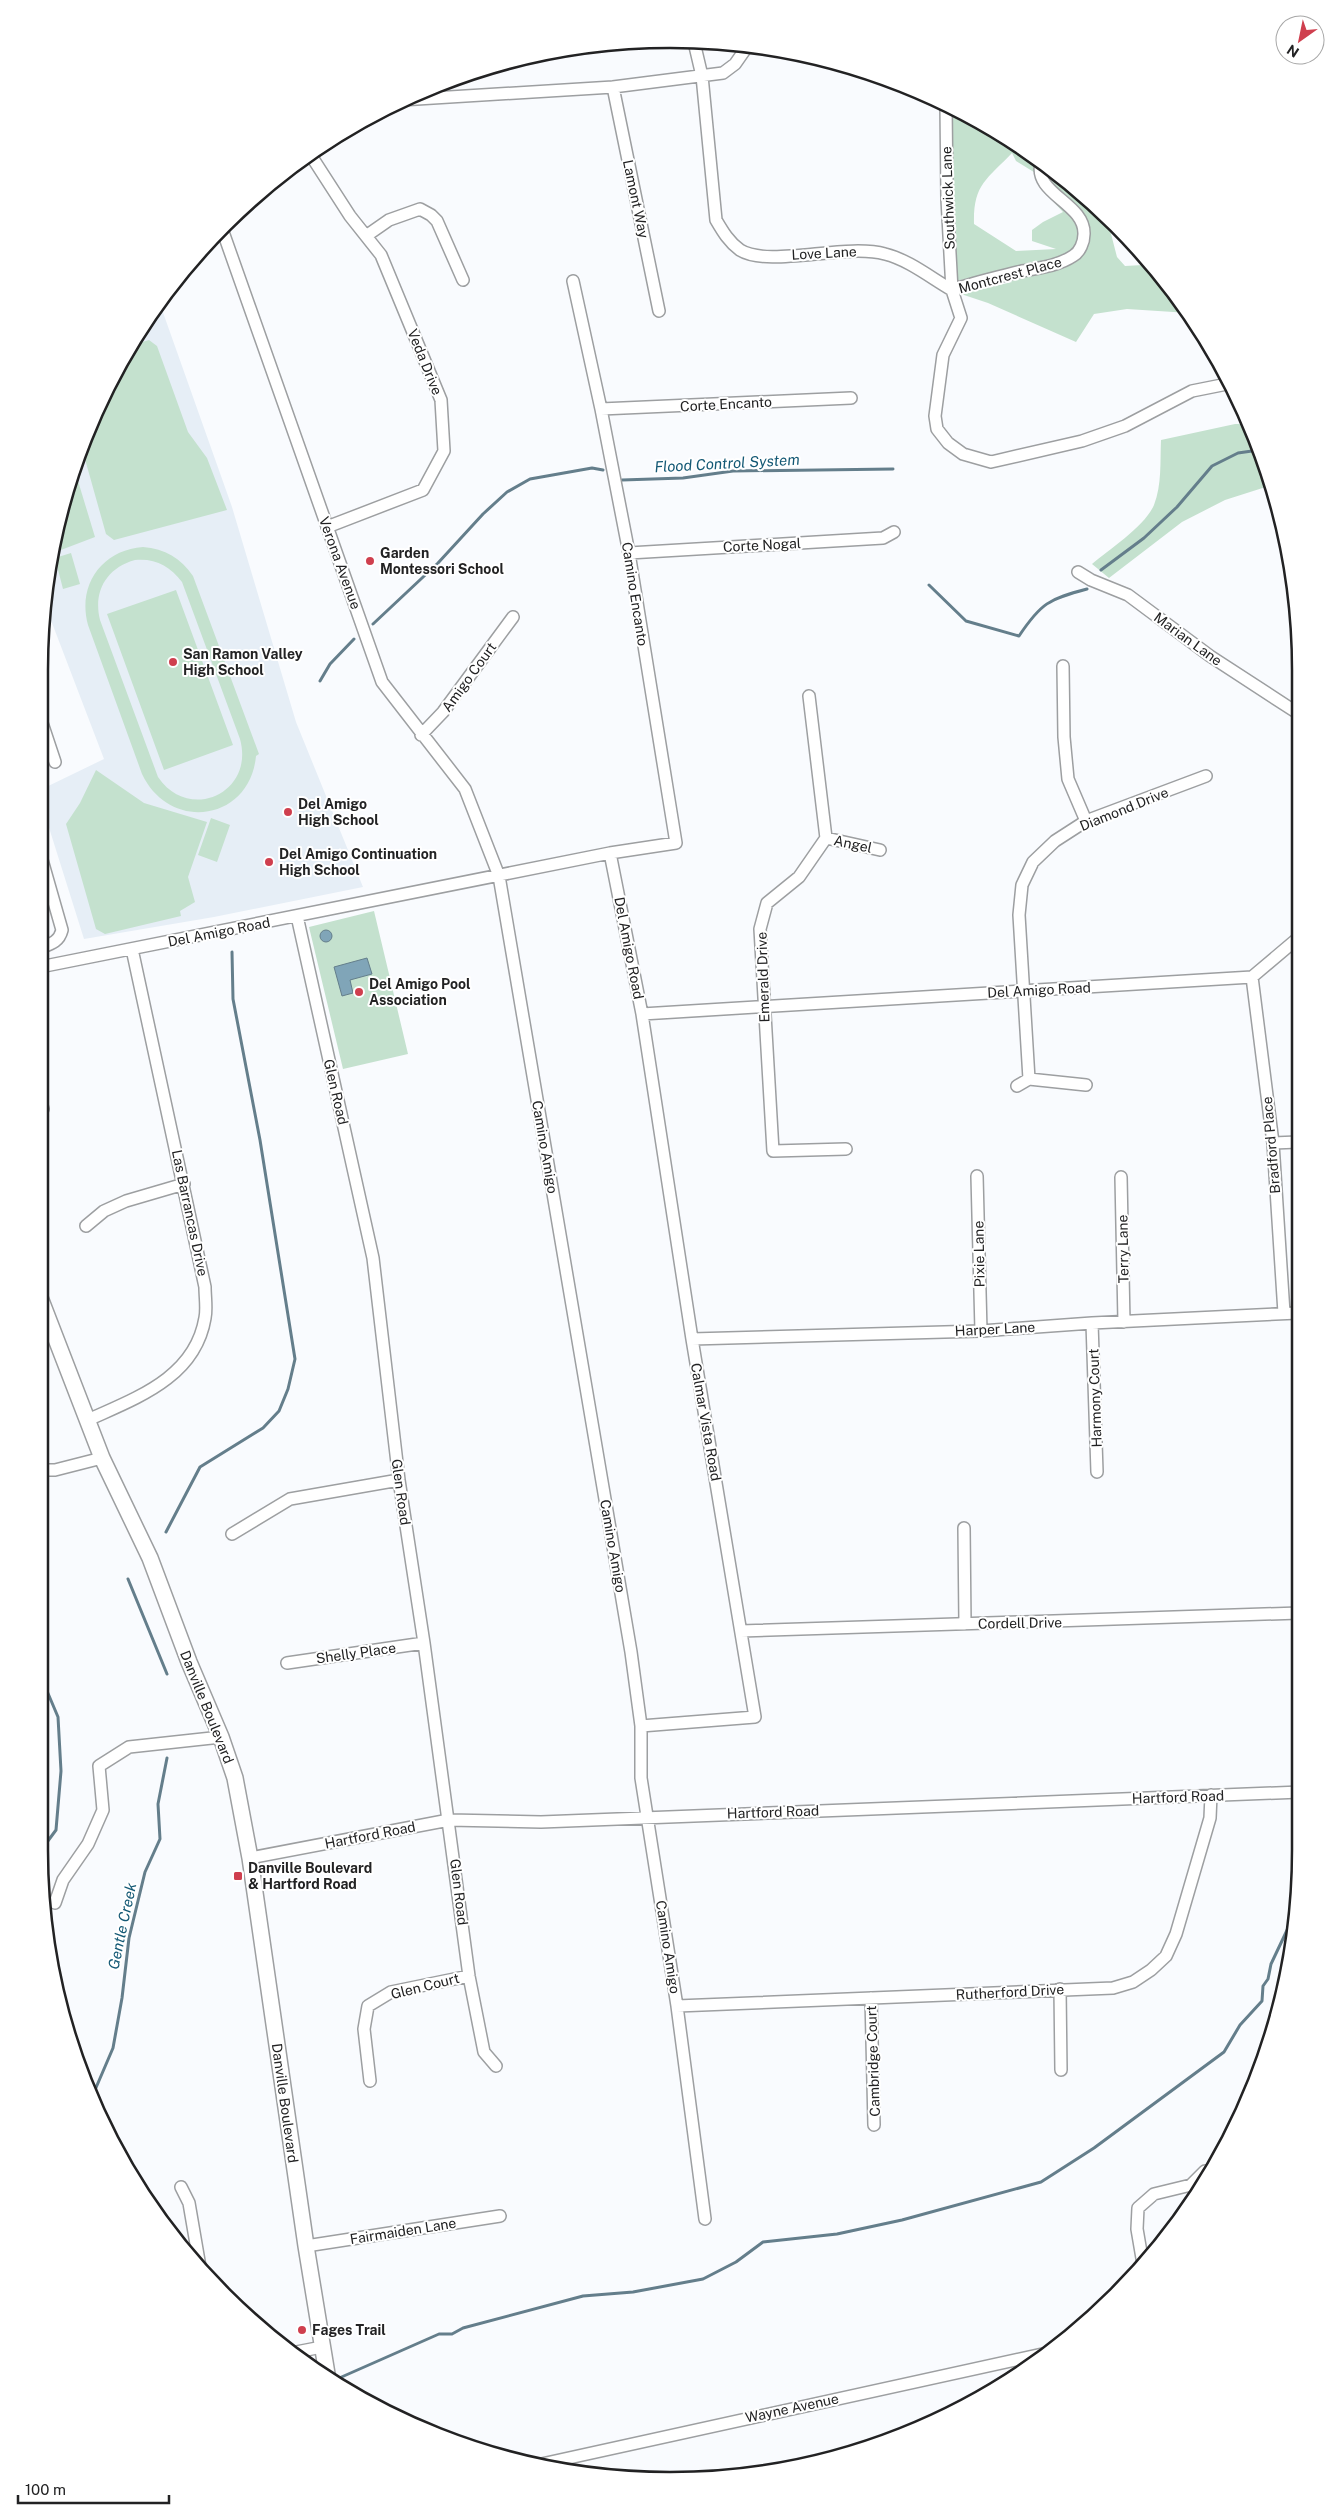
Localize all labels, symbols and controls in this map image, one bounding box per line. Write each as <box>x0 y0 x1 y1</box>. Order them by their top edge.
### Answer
north arrow <box>1275 15 1325 65</box>
text: N <box>1284 41 1302 61</box>
street label: Southwick Lane <box>938 146 958 250</box>
street label: Lamont Way <box>620 158 652 240</box>
street label: Love Lane <box>791 243 857 263</box>
street label: Montcrest Place <box>957 254 1063 296</box>
street label: Veda Drive <box>405 327 445 397</box>
street label: Corte Encanto <box>680 394 772 414</box>
water label: Flood Control System <box>654 451 800 475</box>
street label: Verona Avenue <box>316 515 364 611</box>
street label: Corte Nogal <box>723 535 801 555</box>
street label: Camino Encanto <box>619 541 651 647</box>
place label: Garden Montessori School <box>380 545 504 577</box>
marker: Garden Montessori School <box>364 555 376 567</box>
street label: Marian Lane <box>1151 609 1225 669</box>
street label: Amigo Court <box>439 639 499 715</box>
place label: San Ramon Valley High School <box>183 646 303 678</box>
marker: San Ramon Valley High School <box>167 656 179 668</box>
street label: Diamond Drive <box>1077 784 1171 834</box>
place label: Del Amigo High School <box>298 796 379 828</box>
marker: Del Amigo High School <box>282 806 294 818</box>
street label: Angel <box>832 832 874 856</box>
place label: Del Amigo Continuation High School <box>279 846 437 878</box>
marker: Del Amigo Continuation High School <box>263 856 275 868</box>
street label: Del Amigo Road <box>611 896 647 1000</box>
street label: Del Amigo Road <box>167 914 271 950</box>
street label: Emerald Drive <box>753 931 773 1023</box>
place label: Del Amigo Pool Association <box>369 976 471 1008</box>
street label: Del Amigo Road <box>987 979 1091 1001</box>
marker: Del Amigo Pool Association <box>353 986 365 998</box>
street label: Glen Road <box>321 1058 351 1126</box>
street label: Bradford Place <box>1259 1096 1283 1194</box>
street label: Camino Amigo <box>529 1099 561 1195</box>
street label: Las Barrancas Drive <box>169 1148 211 1278</box>
street label: Terry Lane <box>1114 1214 1132 1284</box>
street label: Pixie Lane <box>970 1221 988 1287</box>
street label: Harper Lane <box>954 1319 1036 1339</box>
street label: Harmony Court <box>1085 1348 1105 1448</box>
street label: Calmar Vista Road <box>688 1362 724 1482</box>
street label: Glen Road <box>388 1458 414 1526</box>
street label: Camino Amigo <box>597 1498 629 1594</box>
street label: Cordell Drive <box>978 1614 1062 1632</box>
street label: Shelly Place <box>315 1639 397 1667</box>
street label: Danville Boulevard <box>177 1648 237 1766</box>
street label: Hartford Road <box>1132 1787 1224 1807</box>
street label: Hartford Road <box>727 1802 819 1822</box>
street label: Hartford Road <box>323 1818 417 1852</box>
street label: Glen Road <box>447 1858 471 1926</box>
place label: Danville Boulevard & Hartford Road <box>248 1860 372 1892</box>
marker: Danville Boulevard & Hartford Road <box>232 1870 244 1882</box>
water label: Gentle Creek <box>105 1880 140 1971</box>
street label: Camino Amigo <box>653 1899 683 1995</box>
street label: Glen Court <box>389 1970 461 2002</box>
street label: Rutherford Drive <box>955 1981 1065 2003</box>
street label: Cambridge Court <box>863 2005 883 2117</box>
street label: Danville Boulevard <box>269 2042 301 2164</box>
street label: Fairmaiden Lane <box>349 2215 457 2247</box>
place label: Fages Trail <box>312 2322 386 2338</box>
marker: Fages Trail <box>296 2324 308 2336</box>
street label: Wayne Avenue <box>744 2390 840 2426</box>
scale bar <box>18 2472 169 2504</box>
text: 100 m <box>25 2481 66 2498</box>

